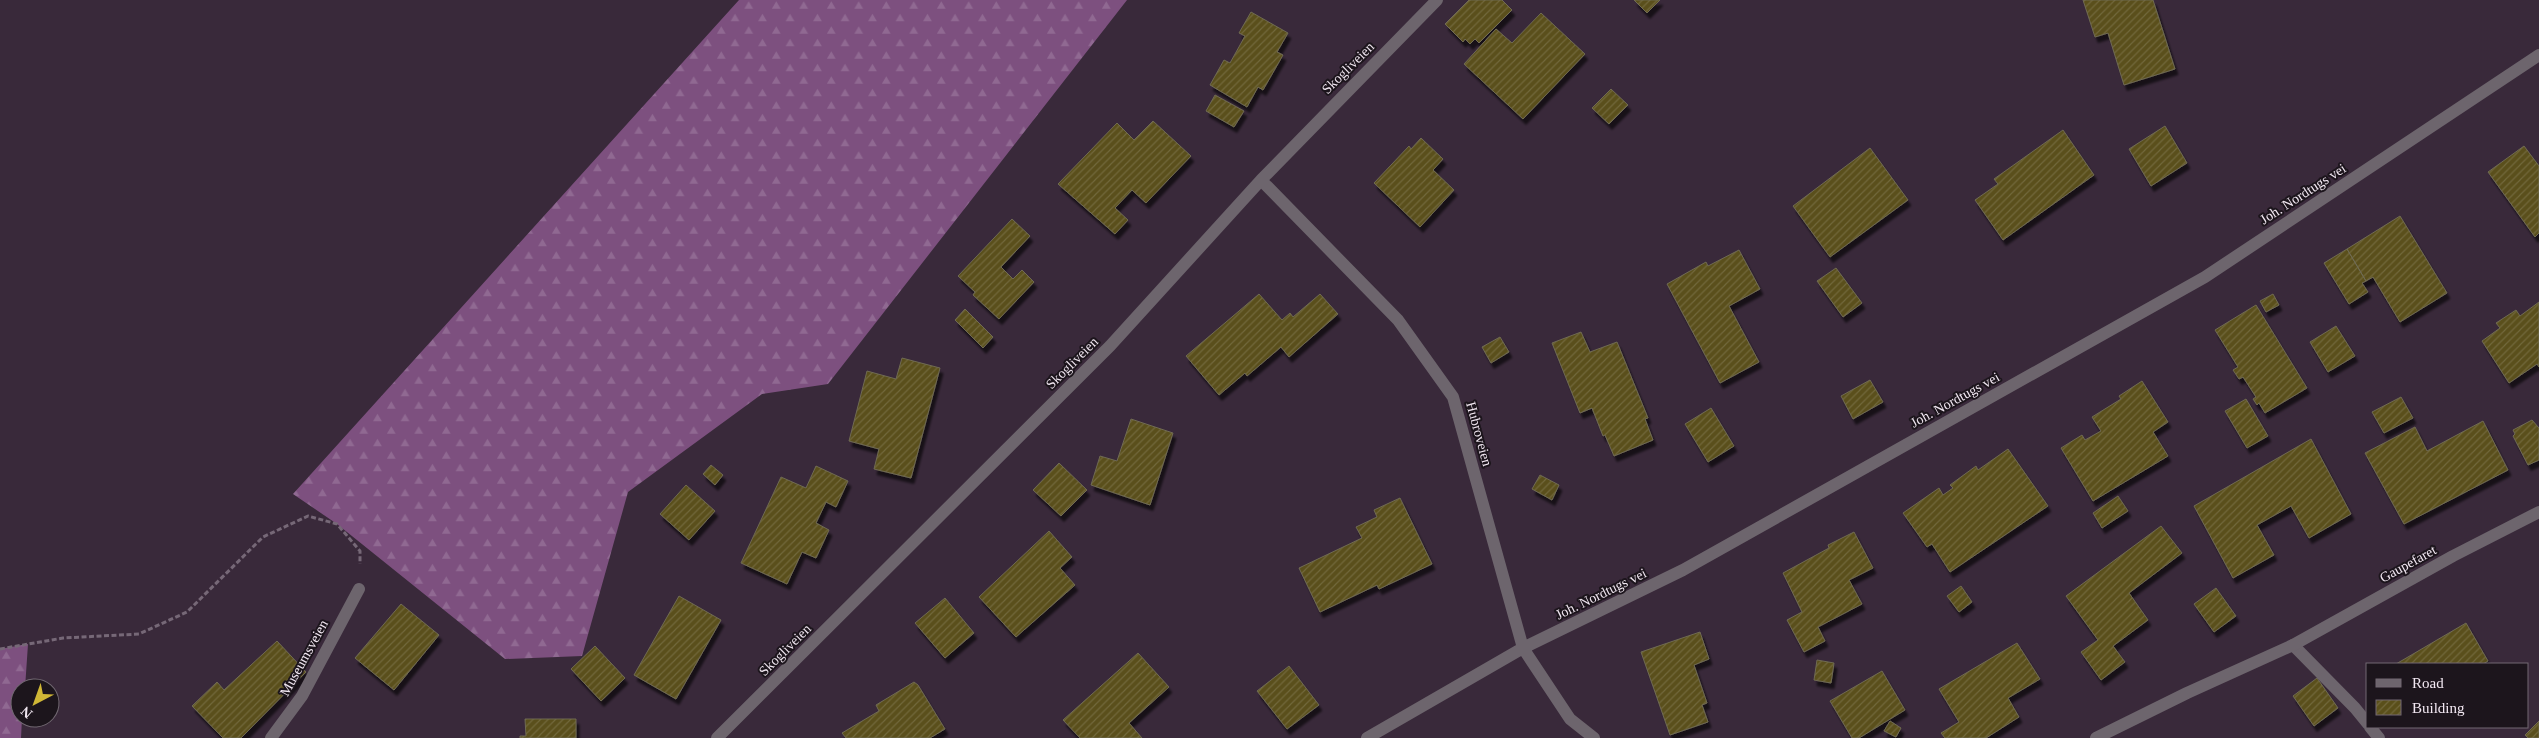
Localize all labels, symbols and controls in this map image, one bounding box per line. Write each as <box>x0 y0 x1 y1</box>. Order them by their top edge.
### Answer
street label: Skogliveien <box>1319 39 1377 97</box>
street label: Joh. Nordtugs vei <box>2257 161 2349 227</box>
street label: Skogliveien <box>1043 334 1101 392</box>
street label: Joh. Nordtugs vei <box>1908 369 2002 431</box>
street label: Hubroveien <box>1463 400 1495 468</box>
street label: Gaupefaret <box>2377 542 2439 586</box>
street label: Joh. Nordtugs vei <box>1553 565 1649 622</box>
street label: Museumsveien <box>277 617 331 699</box>
street label: Skogliveien <box>756 621 814 679</box>
legend <box>2366 663 2529 728</box>
text: Road <box>2412 675 2444 691</box>
north arrow <box>10 678 60 728</box>
text: Building <box>2412 700 2465 716</box>
text: N <box>18 703 36 721</box>

